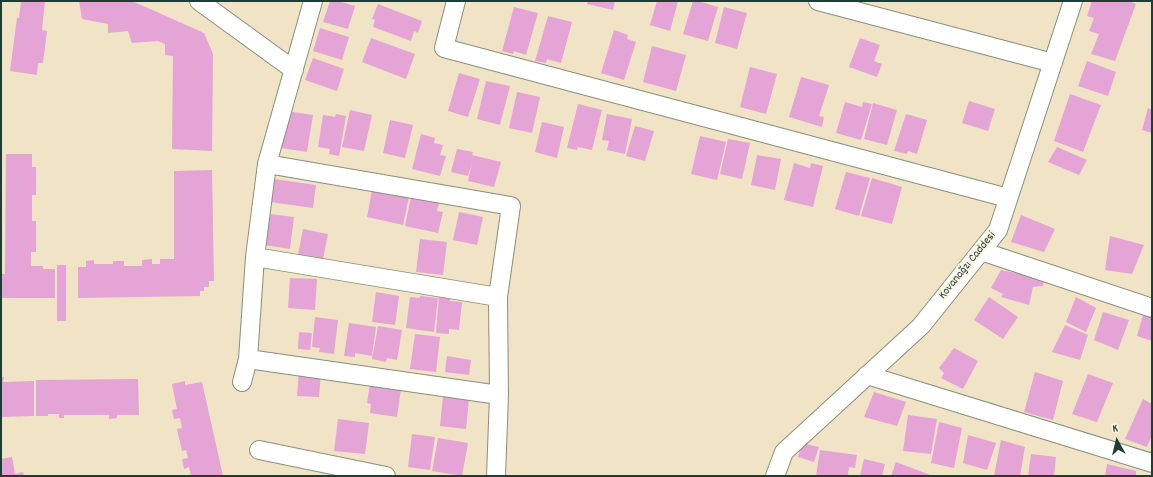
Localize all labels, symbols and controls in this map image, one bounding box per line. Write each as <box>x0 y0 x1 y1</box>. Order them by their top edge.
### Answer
street label: Kovanağzı Caddesi <box>936 229 1000 303</box>
north arrow <box>1097 421 1137 461</box>
text: K <box>1112 421 1119 437</box>

